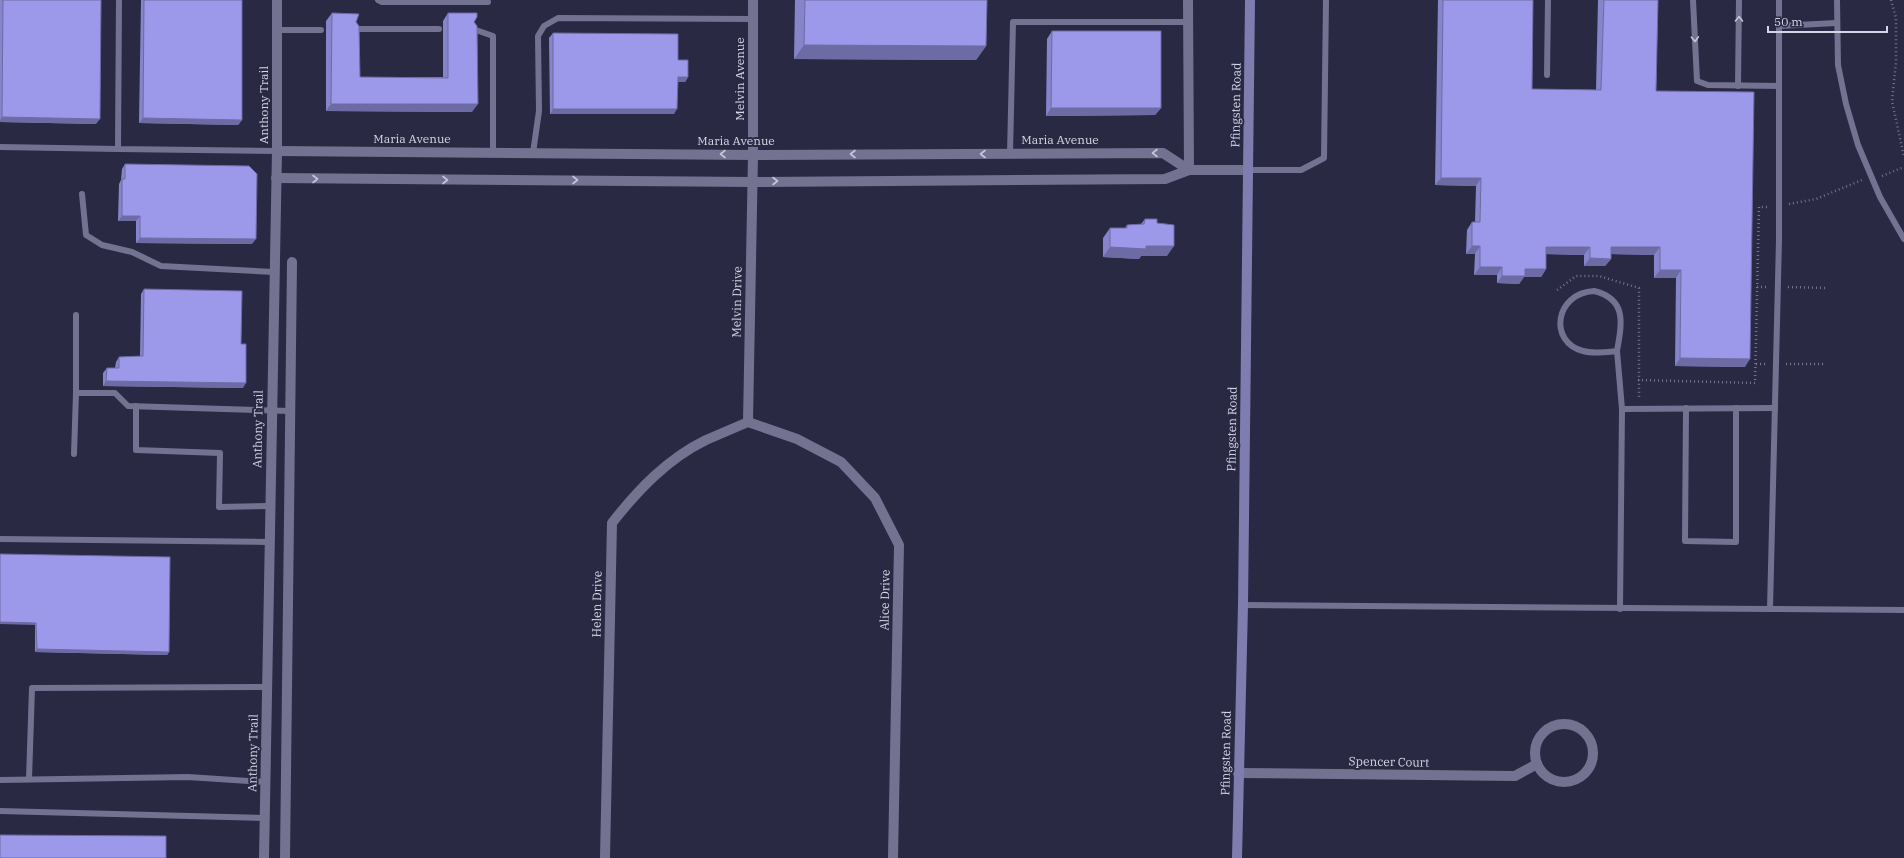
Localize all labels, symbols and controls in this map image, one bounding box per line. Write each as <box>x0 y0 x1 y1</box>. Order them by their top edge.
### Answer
scale bar <box>1768 8 1887 34</box>
text: 50 m <box>1774 14 1803 29</box>
one-way arrow <box>1735 16 1743 22</box>
one-way arrow <box>1691 36 1699 42</box>
street label: Melvin Avenue <box>732 37 747 121</box>
street label: Pfingsten Road <box>1227 62 1244 148</box>
street label: Anthony Trail <box>256 66 271 144</box>
street label: Maria Avenue <box>373 131 451 146</box>
street label: Maria Avenue <box>1021 132 1099 147</box>
street label: Maria Avenue <box>697 133 775 148</box>
one-way arrow <box>1152 149 1158 157</box>
one-way arrow <box>720 150 726 158</box>
one-way arrow <box>850 150 856 158</box>
one-way arrow <box>980 150 986 158</box>
one-way arrow <box>312 175 318 183</box>
one-way arrow <box>442 175 448 184</box>
one-way arrow <box>572 176 578 184</box>
one-way arrow <box>772 177 778 185</box>
street label: Melvin Drive <box>728 266 745 338</box>
street label: Pfingsten Road <box>1223 386 1240 472</box>
street label: Anthony Trail <box>249 389 266 468</box>
street label: Alice Drive <box>876 569 893 631</box>
street label: Helen Drive <box>588 571 605 637</box>
street label: Pfingsten Road <box>1217 710 1234 796</box>
street label: Anthony Trail <box>244 713 261 792</box>
street label: Spencer Court <box>1349 753 1429 770</box>

